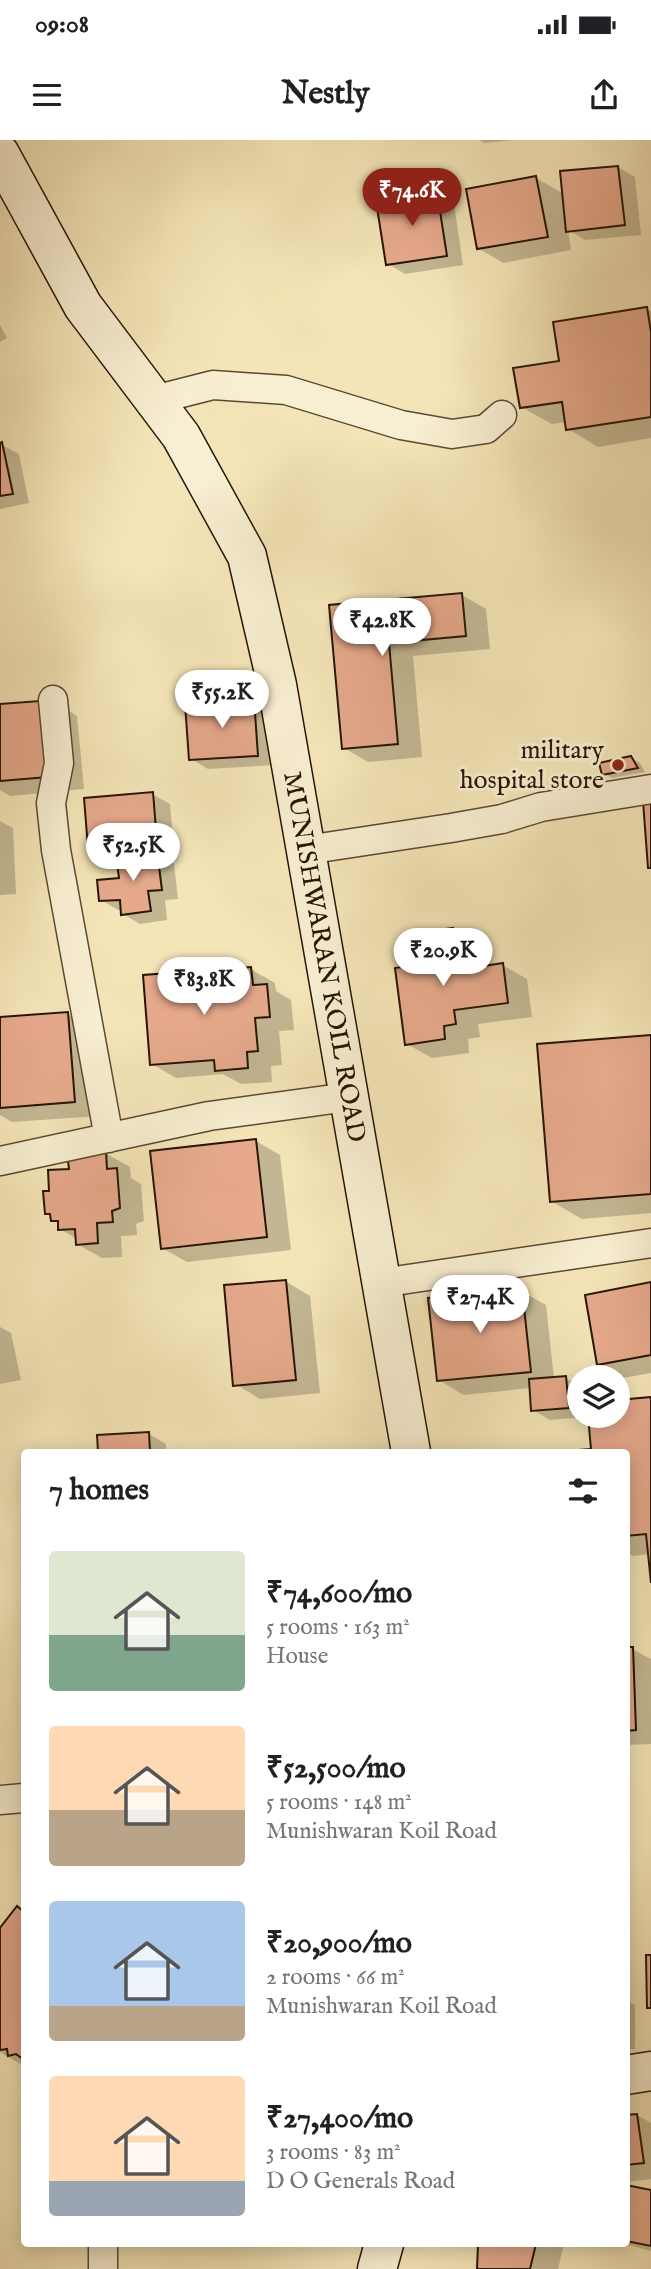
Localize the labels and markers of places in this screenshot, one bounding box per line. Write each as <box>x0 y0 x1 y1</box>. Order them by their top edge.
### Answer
pin: ₹74.6K <box>355 168 469 228</box>
pin: ₹42.8K <box>325 598 439 658</box>
pin: ₹55.2K <box>165 670 279 730</box>
place label: military hospital store <box>460 734 604 797</box>
marker: military hospital store <box>610 757 626 773</box>
pin: ₹52.5K <box>76 824 190 883</box>
pin: ₹20.9K <box>386 928 500 988</box>
pin: ₹83.8K <box>147 958 261 1017</box>
pin: ₹27.4K <box>423 1276 537 1335</box>

